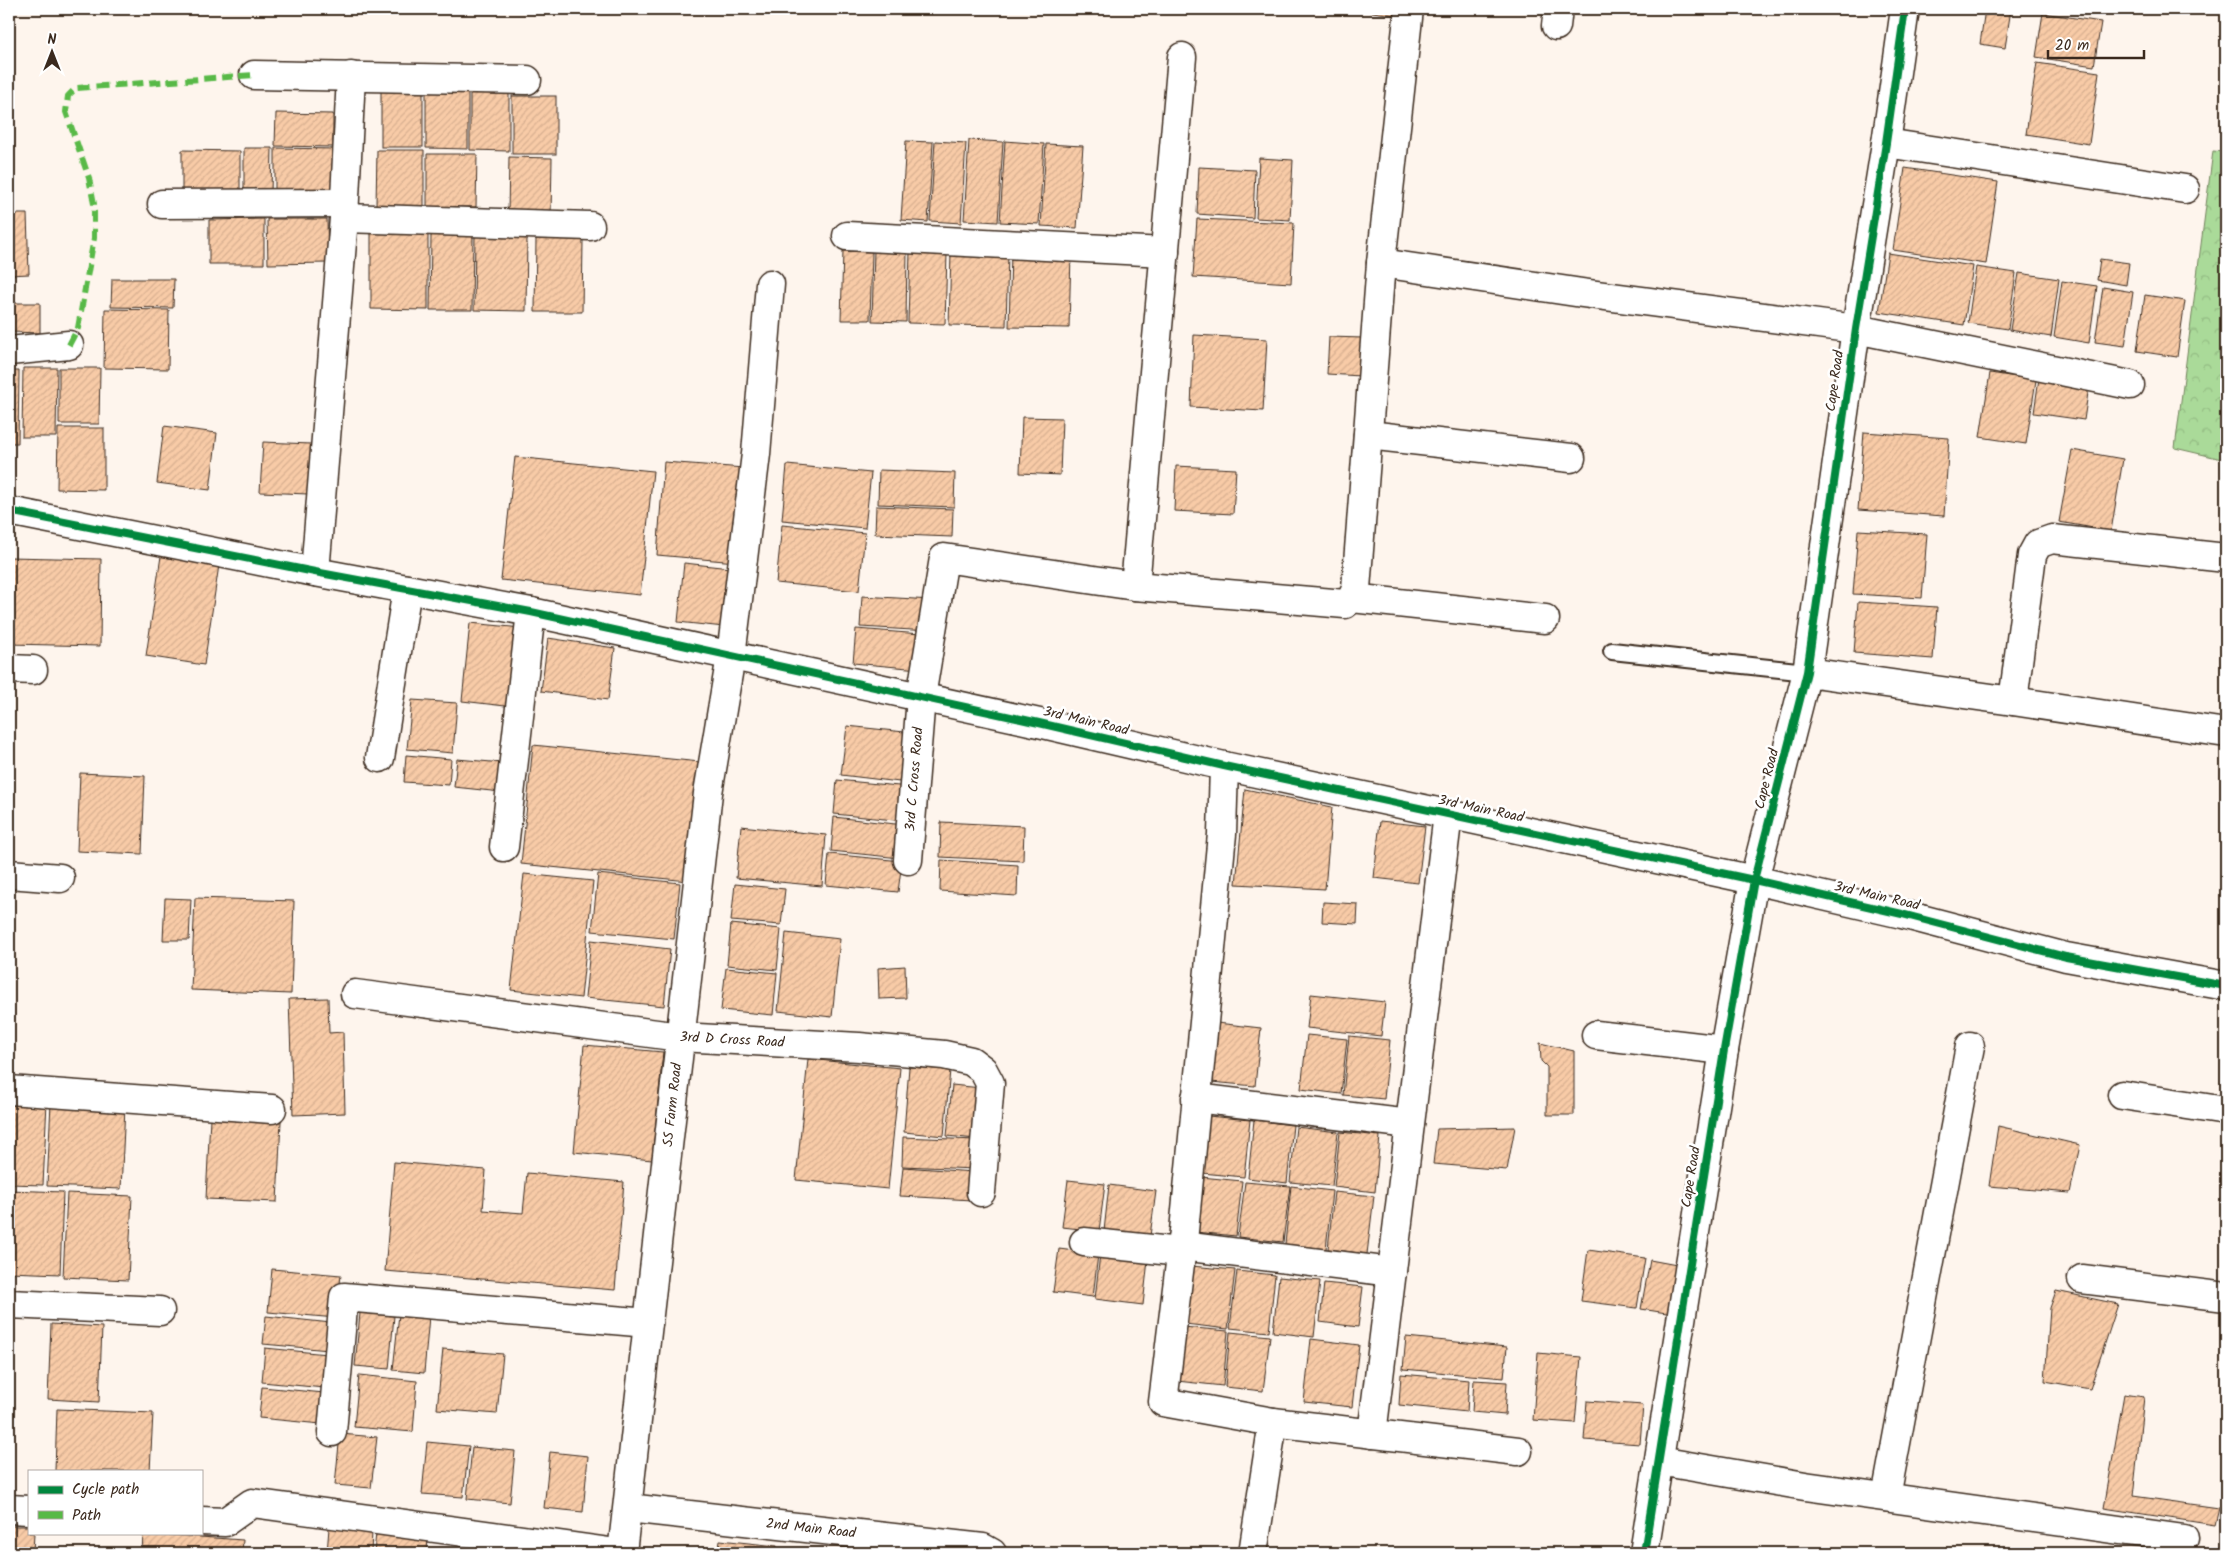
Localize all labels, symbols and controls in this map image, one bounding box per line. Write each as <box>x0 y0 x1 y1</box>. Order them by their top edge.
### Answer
north arrow <box>28 28 78 78</box>
scale bar <box>2048 28 2144 60</box>
text: N <box>48 29 57 51</box>
text: 20 m <box>2055 34 2089 58</box>
street label: Cape Road <box>1820 348 1850 413</box>
street label: 3rd Main Road <box>1041 700 1132 742</box>
street label: 3rd C Cross Road <box>899 725 930 832</box>
street label: Cape Road <box>1749 745 1785 812</box>
street label: 3rd Main Road <box>1436 789 1527 829</box>
street label: 3rd Main Road <box>1832 875 1923 917</box>
street label: 3rd D Cross Road <box>679 1026 786 1054</box>
street label: SS Farm Road <box>657 1061 688 1148</box>
street label: Cape Road <box>1675 1144 1707 1209</box>
legend <box>28 1470 202 1534</box>
text: Cycle path <box>72 1478 139 1502</box>
text: Path <box>72 1504 101 1528</box>
street label: 2nd Main Road <box>765 1513 858 1545</box>

